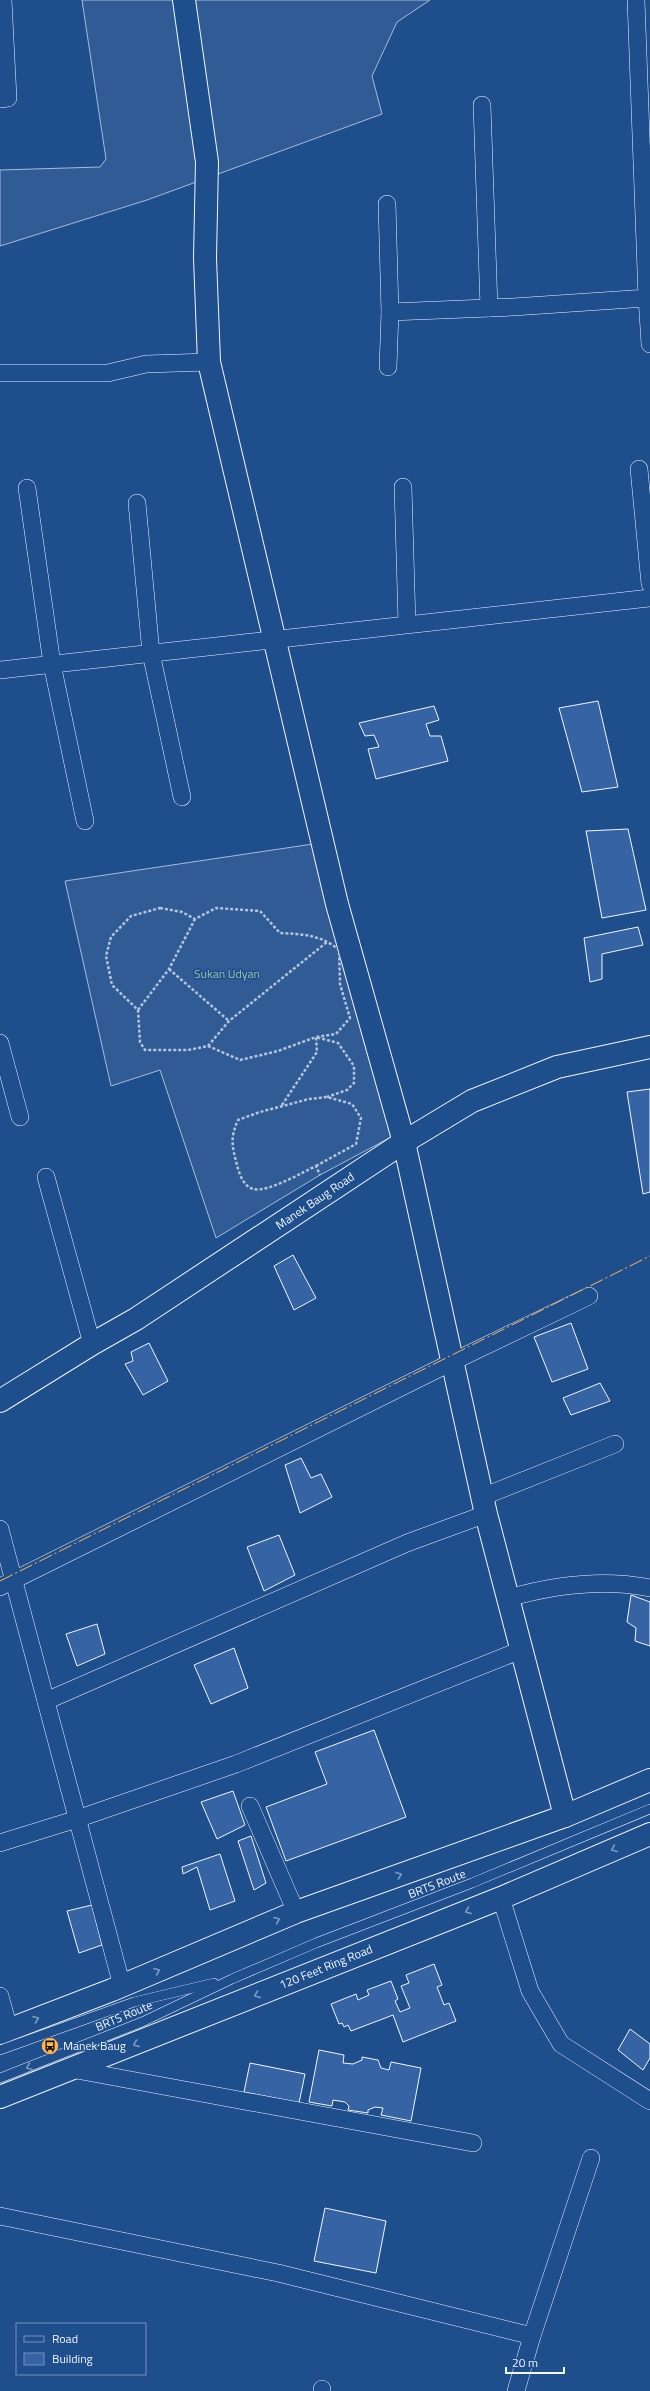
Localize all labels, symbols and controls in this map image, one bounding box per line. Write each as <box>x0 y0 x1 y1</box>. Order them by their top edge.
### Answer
park label: Sukan Udyan <box>194 964 260 983</box>
street label: Manek Baug Road <box>271 1167 358 1234</box>
one-way arrow <box>611 1845 618 1853</box>
street label: BRTS Route <box>405 1864 468 1903</box>
one-way arrow <box>395 1871 402 1880</box>
one-way arrow <box>465 1906 472 1914</box>
one-way arrow <box>272 1917 280 1925</box>
street label: 120 Feet Ring Road <box>276 1939 375 1994</box>
one-way arrow <box>153 1968 161 1976</box>
one-way arrow <box>253 1991 260 1999</box>
street label: BRTS Route <box>92 1995 155 2036</box>
one-way arrow <box>33 2015 40 2023</box>
bus stop icon: Manek Baug <box>40 2036 60 2056</box>
place label: Manek Baug <box>63 2036 126 2055</box>
one-way arrow <box>133 2039 140 2047</box>
one-way arrow <box>26 2062 33 2070</box>
legend <box>16 2323 146 2375</box>
text: Road <box>52 2329 78 2348</box>
text: Building <box>52 2349 93 2368</box>
scale bar <box>506 2349 564 2375</box>
text: 20 m <box>512 2353 538 2372</box>

